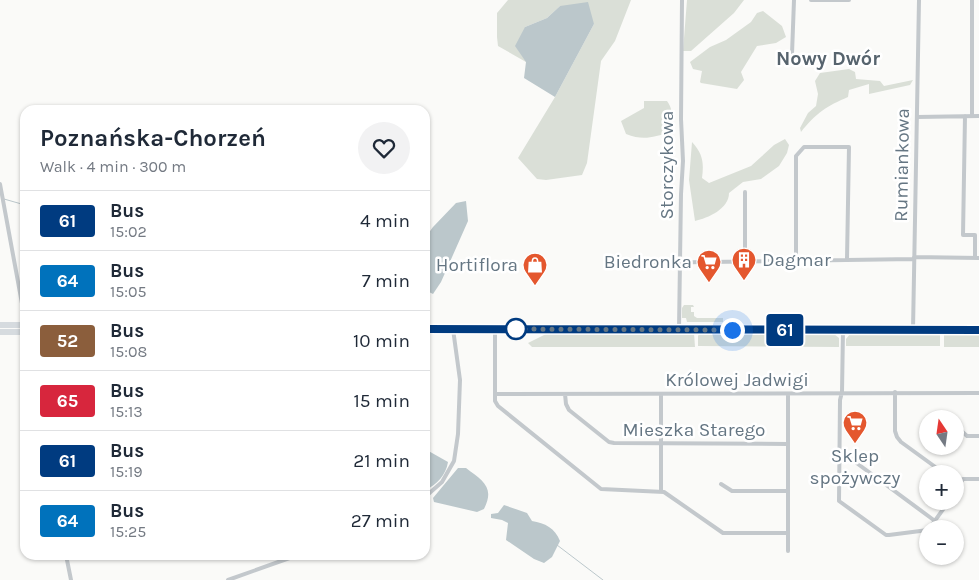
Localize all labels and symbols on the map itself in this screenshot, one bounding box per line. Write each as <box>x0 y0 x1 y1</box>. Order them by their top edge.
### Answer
district label: Nowy Dwór <box>776 47 880 70</box>
street label: Rumiankowa <box>890 108 914 222</box>
street label: Storczykowa <box>656 111 678 219</box>
building icon: Dagmar <box>731 247 757 281</box>
supermarket icon: Biedronka <box>696 249 722 283</box>
place label: Dagmar <box>762 249 831 271</box>
place label: Biedronka <box>604 251 692 273</box>
shop icon: Hortiflora <box>522 252 548 286</box>
place label: Hortiflora <box>436 254 518 276</box>
line badge: 61 <box>762 314 808 346</box>
unlabelled marker <box>505 318 527 340</box>
your location <box>720 318 745 343</box>
street label: Królowej Jadwigi <box>665 369 809 391</box>
supermarket icon: Sklep spożywczy <box>842 410 868 444</box>
north arrow <box>919 410 964 455</box>
street label: Mieszka Starego <box>622 419 766 441</box>
place label: Sklep spożywczy <box>810 445 901 489</box>

